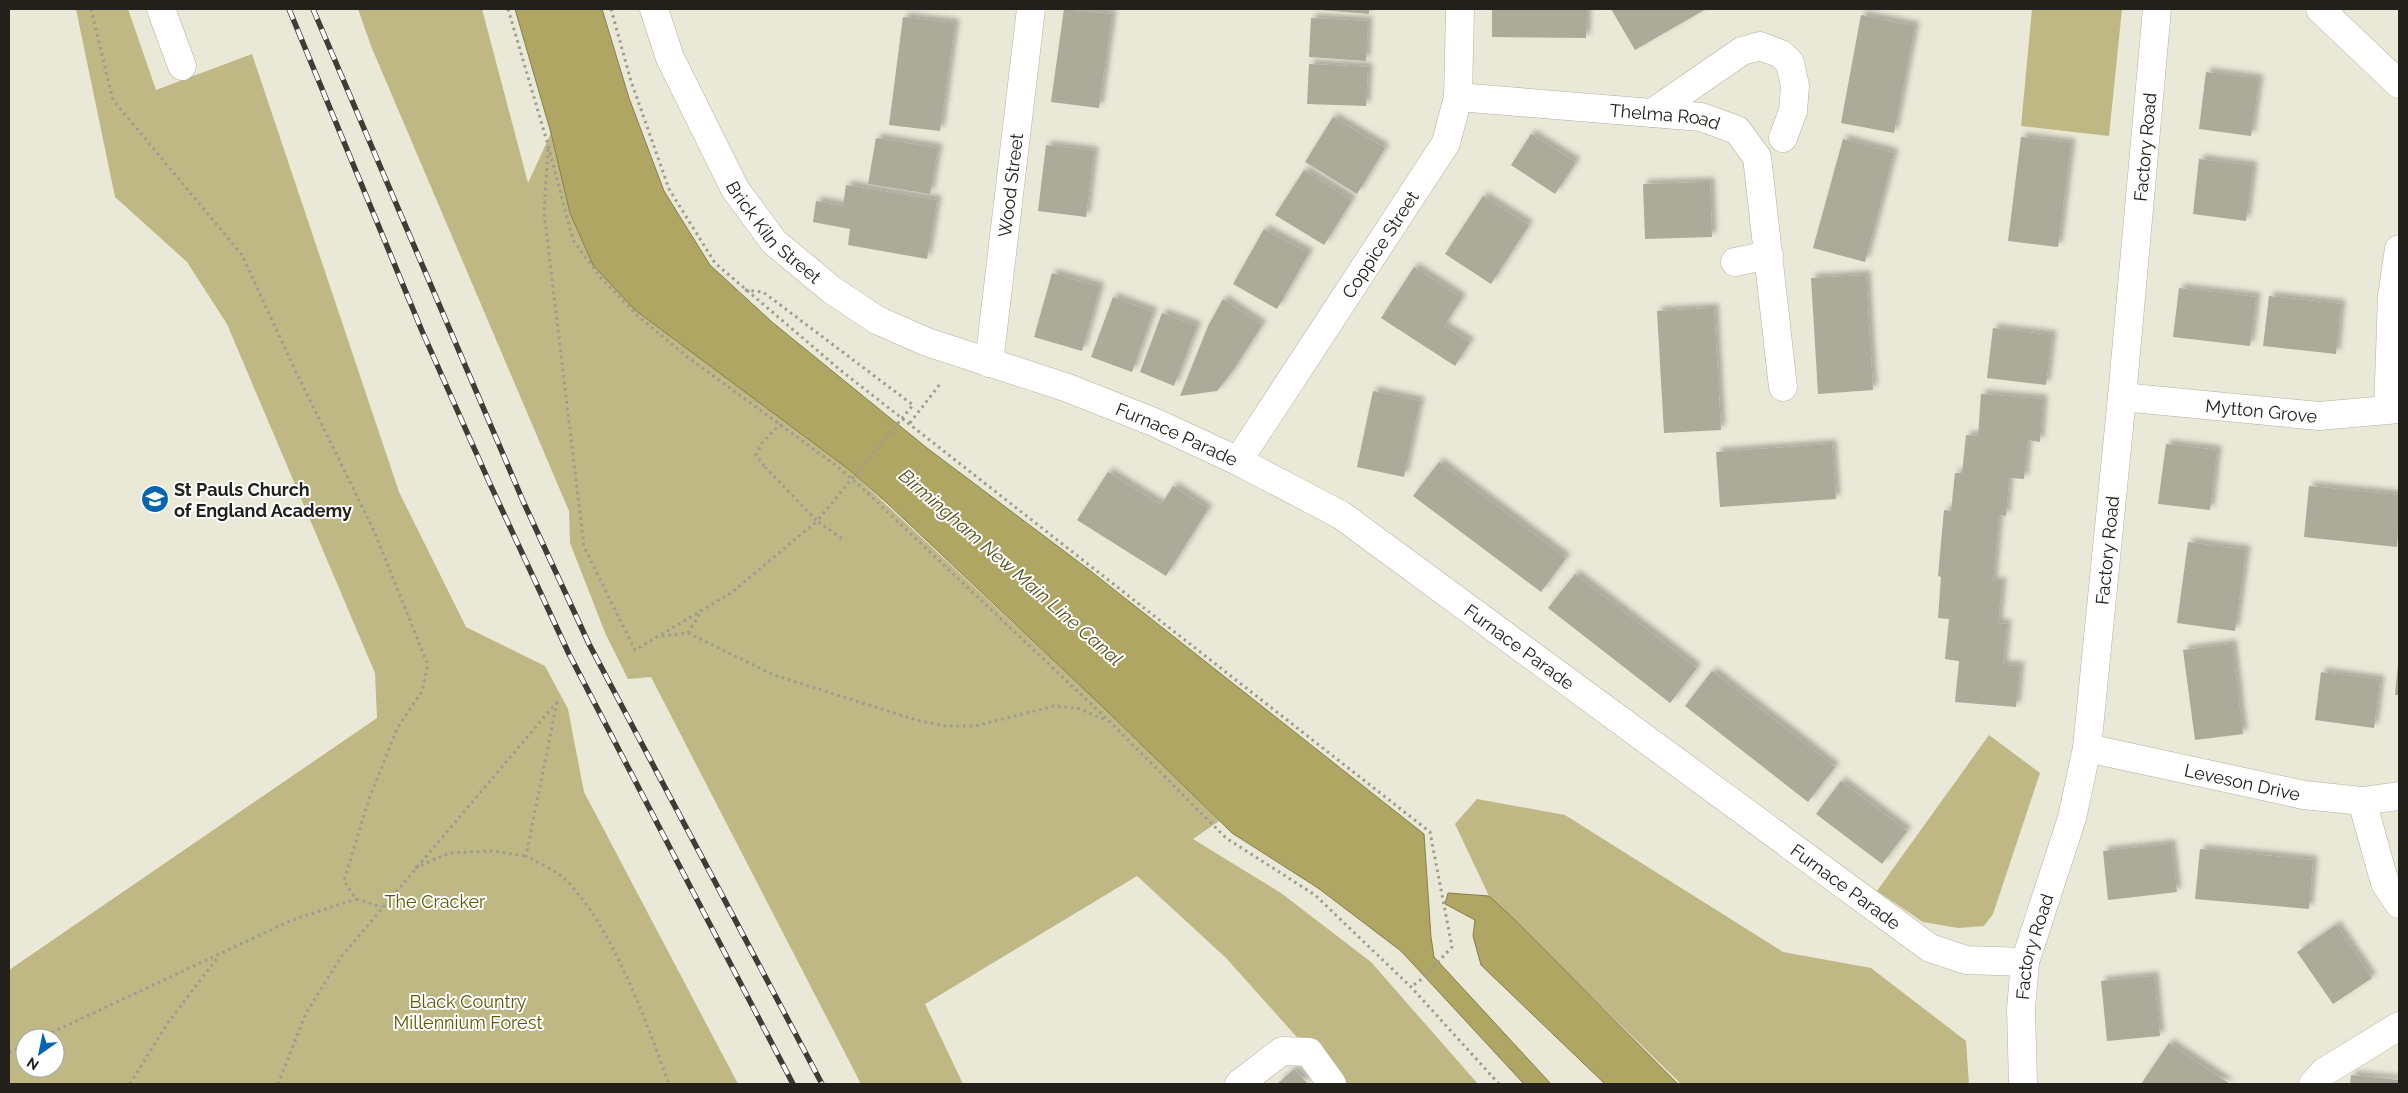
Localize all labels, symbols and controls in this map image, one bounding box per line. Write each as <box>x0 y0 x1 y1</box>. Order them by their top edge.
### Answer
street label: Factory Road <box>2129 92 2160 202</box>
street label: Thelma Road <box>1609 99 1723 134</box>
street label: Wood Street <box>993 132 1027 239</box>
street label: Brick Kiln Street <box>722 177 826 287</box>
street label: Coppice Street <box>1337 187 1423 302</box>
street label: Mytton Grove <box>2204 395 2319 426</box>
street label: Furnace Parade <box>1113 398 1242 470</box>
water label: Birmingham New Main Line Canal <box>895 464 1127 670</box>
place label: St Pauls Church of England Academy <box>174 479 352 521</box>
school or university icon: St Pauls Church of England Academy <box>140 484 170 514</box>
street label: Factory Road <box>2091 495 2123 606</box>
street label: Furnace Parade <box>1461 599 1579 694</box>
street label: Leveson Drive <box>2183 759 2303 804</box>
street label: Furnace Parade <box>1787 839 1905 934</box>
park label: The Cracker <box>385 891 486 912</box>
street label: Factory Road <box>2011 891 2057 1001</box>
park label: Black Country Millennium Forest <box>394 991 542 1033</box>
north arrow <box>15 1028 65 1078</box>
text: N <box>24 1054 42 1074</box>

